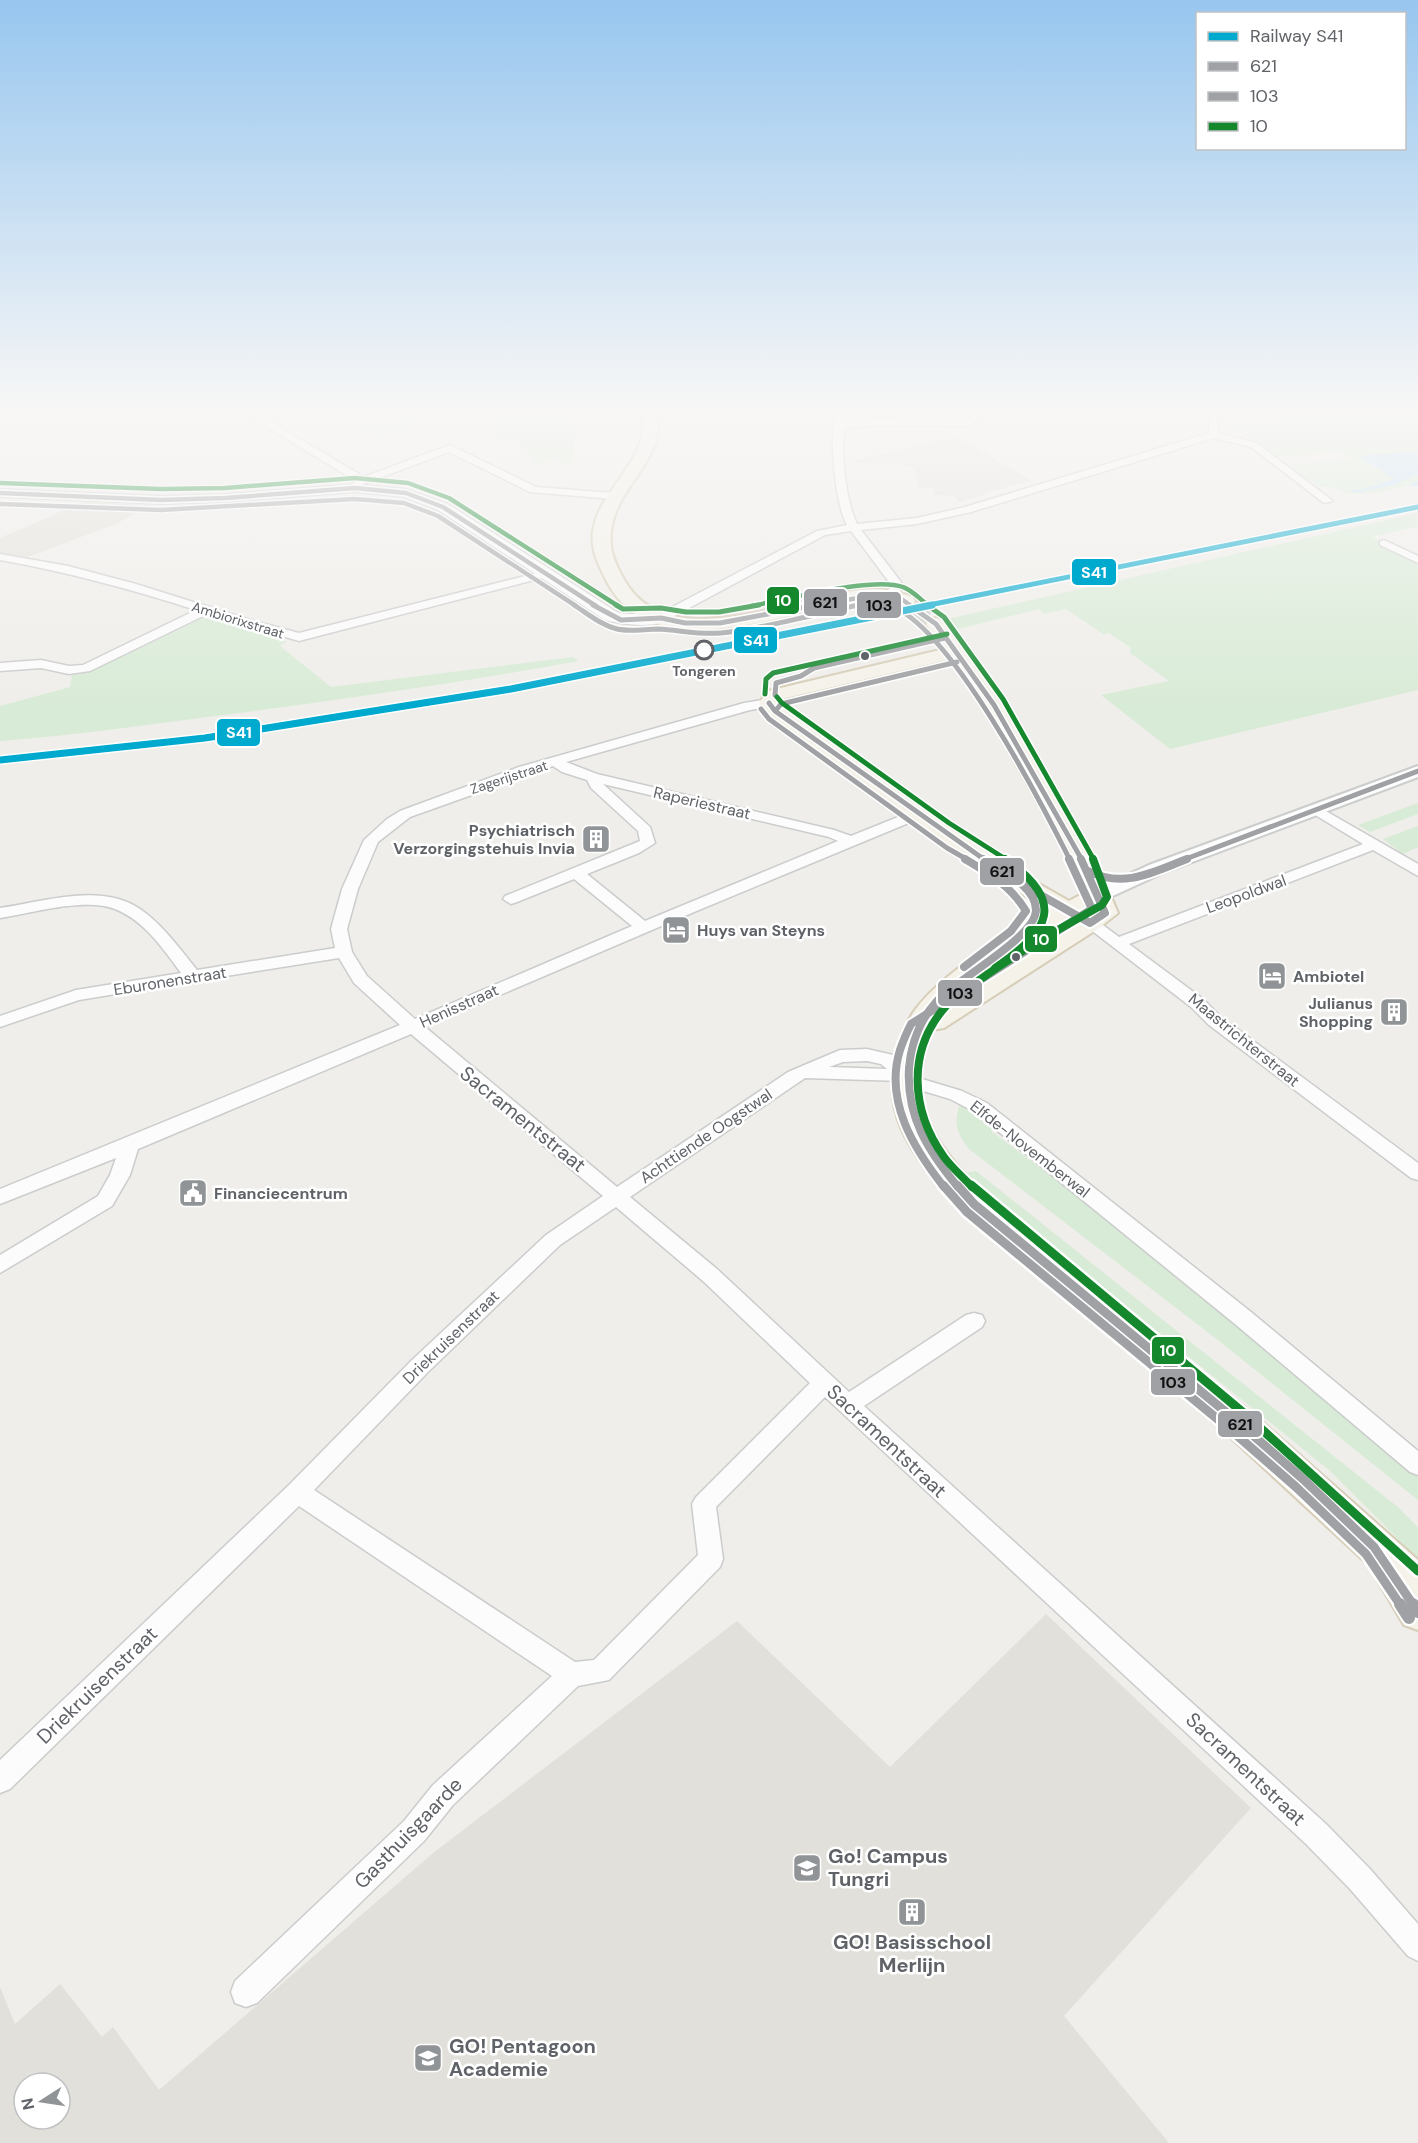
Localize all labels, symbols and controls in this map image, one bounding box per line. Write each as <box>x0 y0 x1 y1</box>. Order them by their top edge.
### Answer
legend <box>1196 12 1406 150</box>
text: Railway S41 <box>1250 24 1343 48</box>
text: 621 <box>1250 54 1277 78</box>
text: 103 <box>1250 84 1279 108</box>
text: 10 <box>1250 114 1268 138</box>
line badge: S41 <box>1071 558 1117 586</box>
text: S41 <box>1081 562 1107 583</box>
line badge: 10 <box>766 586 800 615</box>
line badge: 621 <box>803 588 848 617</box>
text: 10 <box>774 590 792 611</box>
line badge: 103 <box>856 591 902 619</box>
text: 621 <box>812 592 838 613</box>
text: 103 <box>866 595 892 616</box>
street label: Ambiorixstraat <box>190 597 286 643</box>
line badge: S41 <box>733 626 778 654</box>
text: S41 <box>743 630 769 651</box>
marker: Tongeren <box>694 640 714 660</box>
unlabelled marker <box>859 650 871 662</box>
place label: Tongeren <box>672 662 736 680</box>
line badge: S41 <box>216 718 261 747</box>
text: S41 <box>226 722 252 743</box>
street label: Zagerijstraat <box>468 756 550 798</box>
street label: Raperiestraat <box>651 782 753 824</box>
place label: Psychiatrisch Verzorgingstehuis Invia <box>393 820 575 859</box>
building icon: Psychiatrisch Verzorgingstehuis Invia <box>580 823 612 855</box>
line badge: 621 <box>979 857 1025 886</box>
text: 621 <box>989 861 1015 882</box>
street label: Leopoldwal <box>1203 870 1289 918</box>
hotel icon: Huys van Steyns <box>660 914 692 946</box>
place label: Huys van Steyns <box>697 920 825 941</box>
line badge: 10 <box>1024 925 1058 953</box>
text: 10 <box>1032 929 1050 950</box>
unlabelled marker <box>1010 951 1022 963</box>
hotel icon: Ambiotel <box>1256 960 1288 992</box>
street label: Eburonenstraat <box>112 962 228 1000</box>
place label: Ambiotel <box>1293 966 1364 987</box>
street label: Henisstraat <box>416 979 502 1033</box>
line badge: 103 <box>937 979 983 1007</box>
text: 103 <box>947 983 973 1004</box>
street label: Maastrichterstraat <box>1184 989 1304 1091</box>
place label: Julianus Shopping <box>1299 993 1373 1032</box>
building icon: Julianus Shopping <box>1378 996 1410 1028</box>
street label: Sacramentstraat <box>455 1060 591 1178</box>
street label: Achttiende Oogstwal <box>636 1084 776 1188</box>
street label: Elfde-Novemberwal <box>966 1096 1094 1202</box>
public building icon: Financiecentrum <box>177 1177 209 1209</box>
place label: Financiecentrum <box>214 1183 348 1204</box>
street label: Driekruisenstraat <box>398 1286 504 1388</box>
line badge: 10 <box>1151 1336 1185 1365</box>
text: 10 <box>1159 1340 1177 1361</box>
line badge: 103 <box>1150 1368 1196 1396</box>
text: 103 <box>1160 1372 1186 1393</box>
street label: Sacramentstraat <box>821 1379 953 1503</box>
line badge: 621 <box>1217 1410 1263 1438</box>
text: 621 <box>1227 1414 1253 1435</box>
street label: Driekruisenstraat <box>31 1621 163 1749</box>
street label: Sacramentstraat <box>1180 1707 1312 1831</box>
street label: Gasthuisgaarde <box>348 1772 468 1894</box>
place label: Go! Campus Tungri <box>828 1843 948 1892</box>
school or university icon: Go! Campus Tungri <box>791 1852 823 1884</box>
building icon: GO! Basisschool Merlijn <box>896 1896 928 1928</box>
place label: GO! Basisschool Merlijn <box>833 1929 991 1978</box>
place label: GO! Pentagoon Academie <box>449 2033 596 2082</box>
school or university icon: GO! Pentagoon Academie <box>412 2042 444 2074</box>
north arrow <box>12 2071 72 2131</box>
text: N <box>16 2096 39 2112</box>

